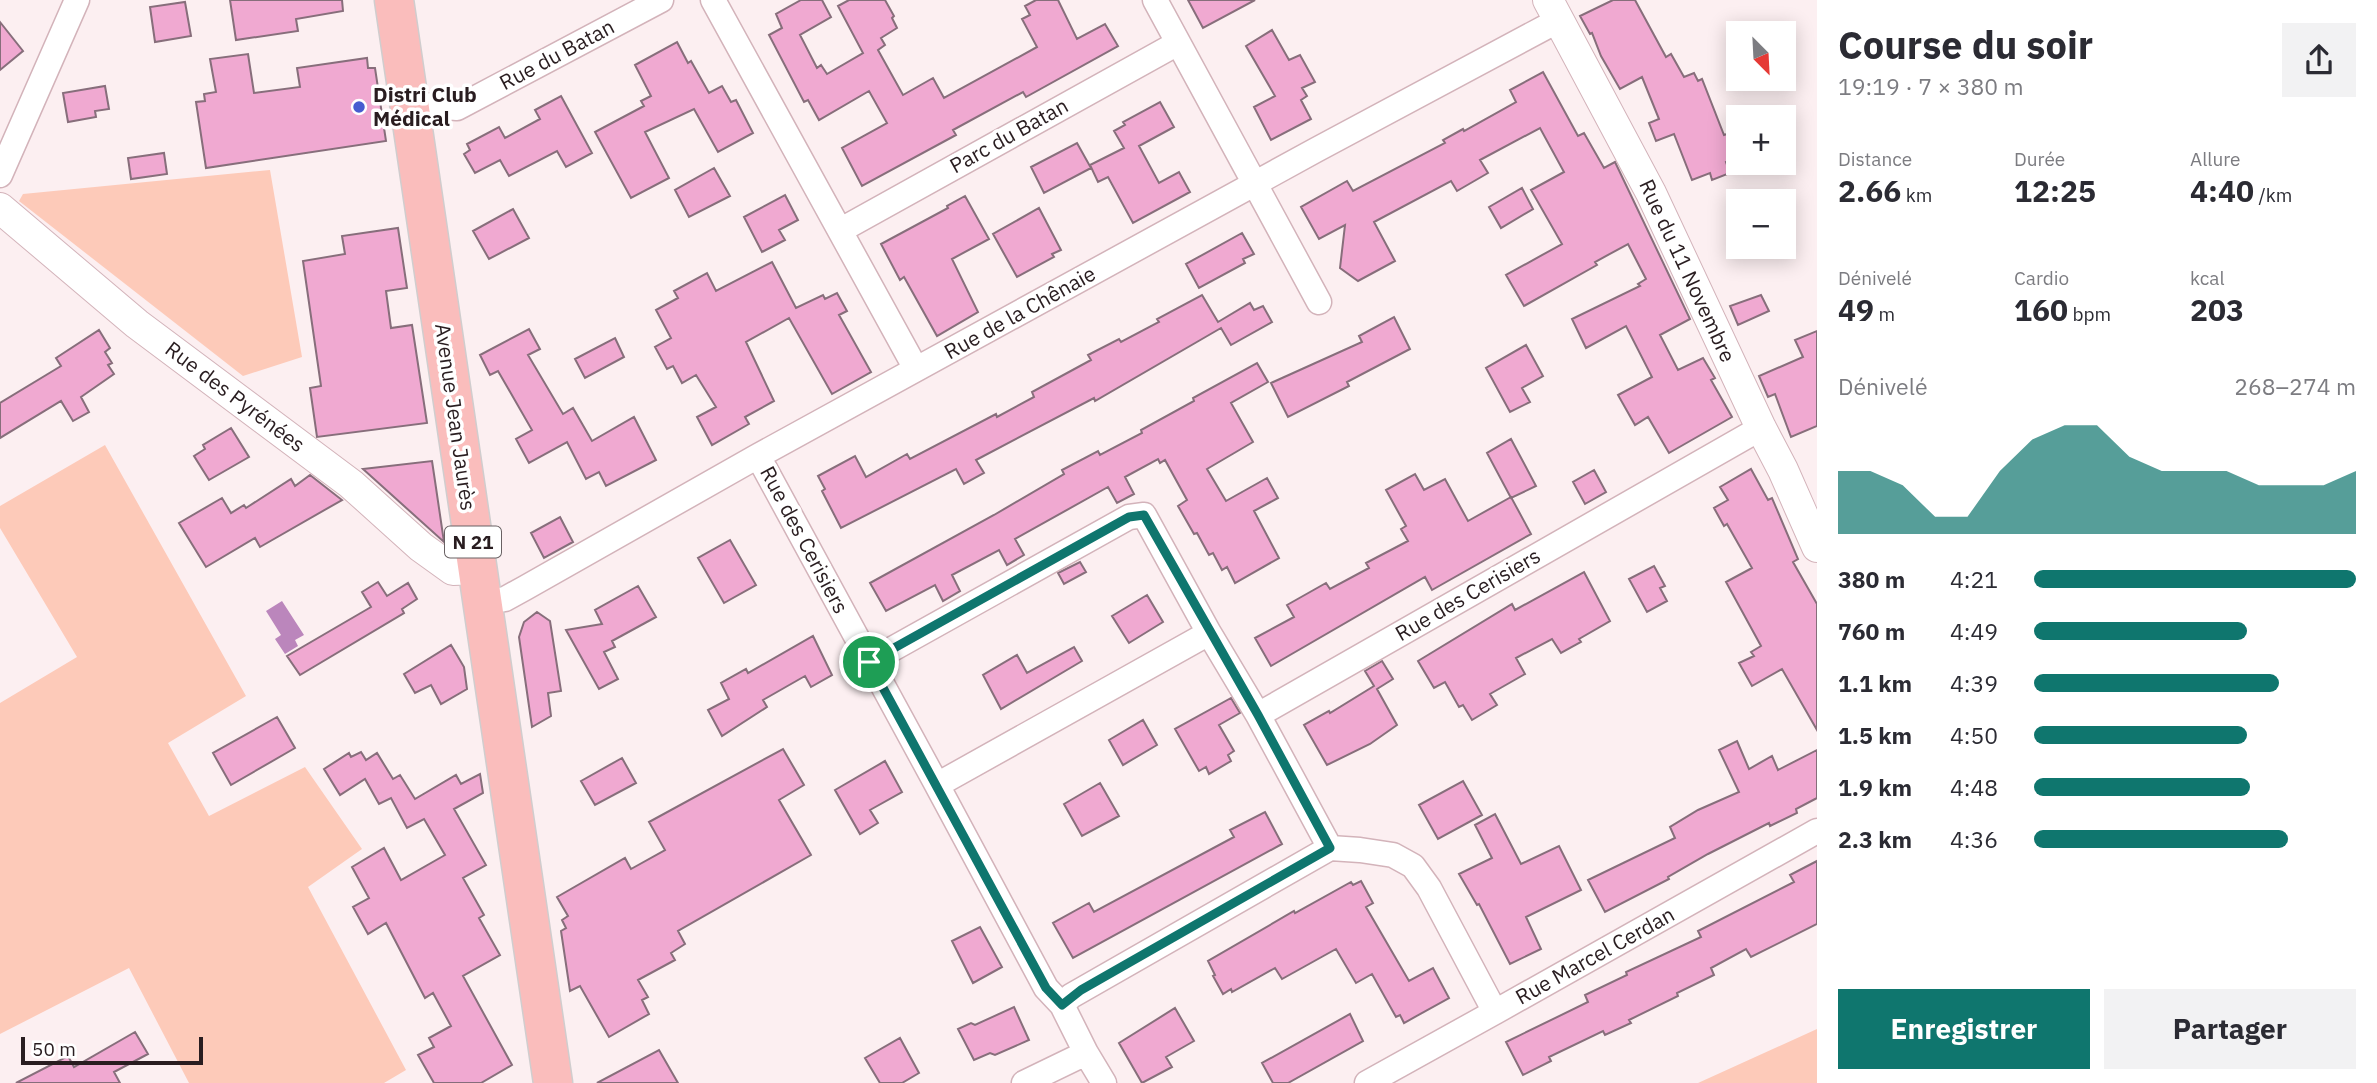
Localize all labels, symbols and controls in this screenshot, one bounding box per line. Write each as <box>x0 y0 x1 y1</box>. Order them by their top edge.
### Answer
street label: Rue du Batan <box>494 12 619 96</box>
text: Course du soir <box>1838 20 2093 69</box>
north arrow <box>1726 21 1796 91</box>
map controls <box>1726 21 1796 259</box>
button: share <box>2282 23 2356 97</box>
text: 19:19 · 7 × 380 m <box>1838 71 2024 101</box>
place label: Distri Club Médical <box>373 80 477 132</box>
street label: Parc du Batan <box>944 91 1073 179</box>
marker: Distri Club Médical <box>351 99 367 115</box>
button: + <box>1726 105 1796 175</box>
text: Distance <box>1838 147 1912 171</box>
text: Durée <box>2014 147 2065 171</box>
text: Allure <box>2190 147 2241 171</box>
text: 2.66 <box>1838 171 1901 210</box>
text: 12:25 <box>2014 171 2096 210</box>
text: 4:40 <box>2190 171 2254 210</box>
street label: Rue du 11 Novembre <box>1633 175 1743 367</box>
text: km <box>1901 183 1932 207</box>
text: /km <box>2254 183 2292 207</box>
button: − <box>1726 189 1796 259</box>
street label: Rue de la Chênaie <box>939 259 1100 365</box>
text: Dénivelé <box>1838 266 1912 290</box>
text: Cardio <box>2014 266 2069 290</box>
text: kcal <box>2190 266 2225 290</box>
text: 49 <box>1838 290 1874 329</box>
text: 160 <box>2014 290 2068 329</box>
text: 203 <box>2190 290 2244 329</box>
text: m <box>1874 302 1895 326</box>
text: bpm <box>2068 302 2111 326</box>
street label: Avenue Jean Jaurès <box>429 322 483 512</box>
street label: Rue des Pyrénées <box>160 334 311 458</box>
text: Dénivelé <box>1838 371 1928 401</box>
text: 268–274 m <box>2234 371 2356 401</box>
street label: Rue des Cerisiers <box>754 461 856 618</box>
road number: N 21 <box>445 526 501 558</box>
street label: Rue des Cerisiers <box>1390 541 1545 647</box>
text: 380 m <box>1838 564 1905 594</box>
text: 4:21 <box>1950 564 1998 594</box>
text: 760 m <box>1838 616 1905 646</box>
text: 4:49 <box>1950 616 1998 646</box>
pin <box>839 632 899 692</box>
icon: arrive <box>850 643 888 681</box>
text: 1.1 km <box>1838 668 1912 698</box>
text: 4:39 <box>1950 668 1998 698</box>
text: 1.5 km <box>1838 720 1912 750</box>
text: 4:50 <box>1950 720 1998 750</box>
text: 1.9 km <box>1838 772 1912 802</box>
text: 4:48 <box>1950 772 1998 802</box>
text: 2.3 km <box>1838 824 1912 854</box>
text: 4:36 <box>1950 824 1998 854</box>
street label: Rue Marcel Cerdan <box>1510 900 1679 1010</box>
button: Enregistrer <box>1838 989 2090 1069</box>
button: Partager <box>2104 989 2356 1069</box>
scale bar <box>21 1034 203 1066</box>
text: 50 m <box>32 1037 76 1061</box>

